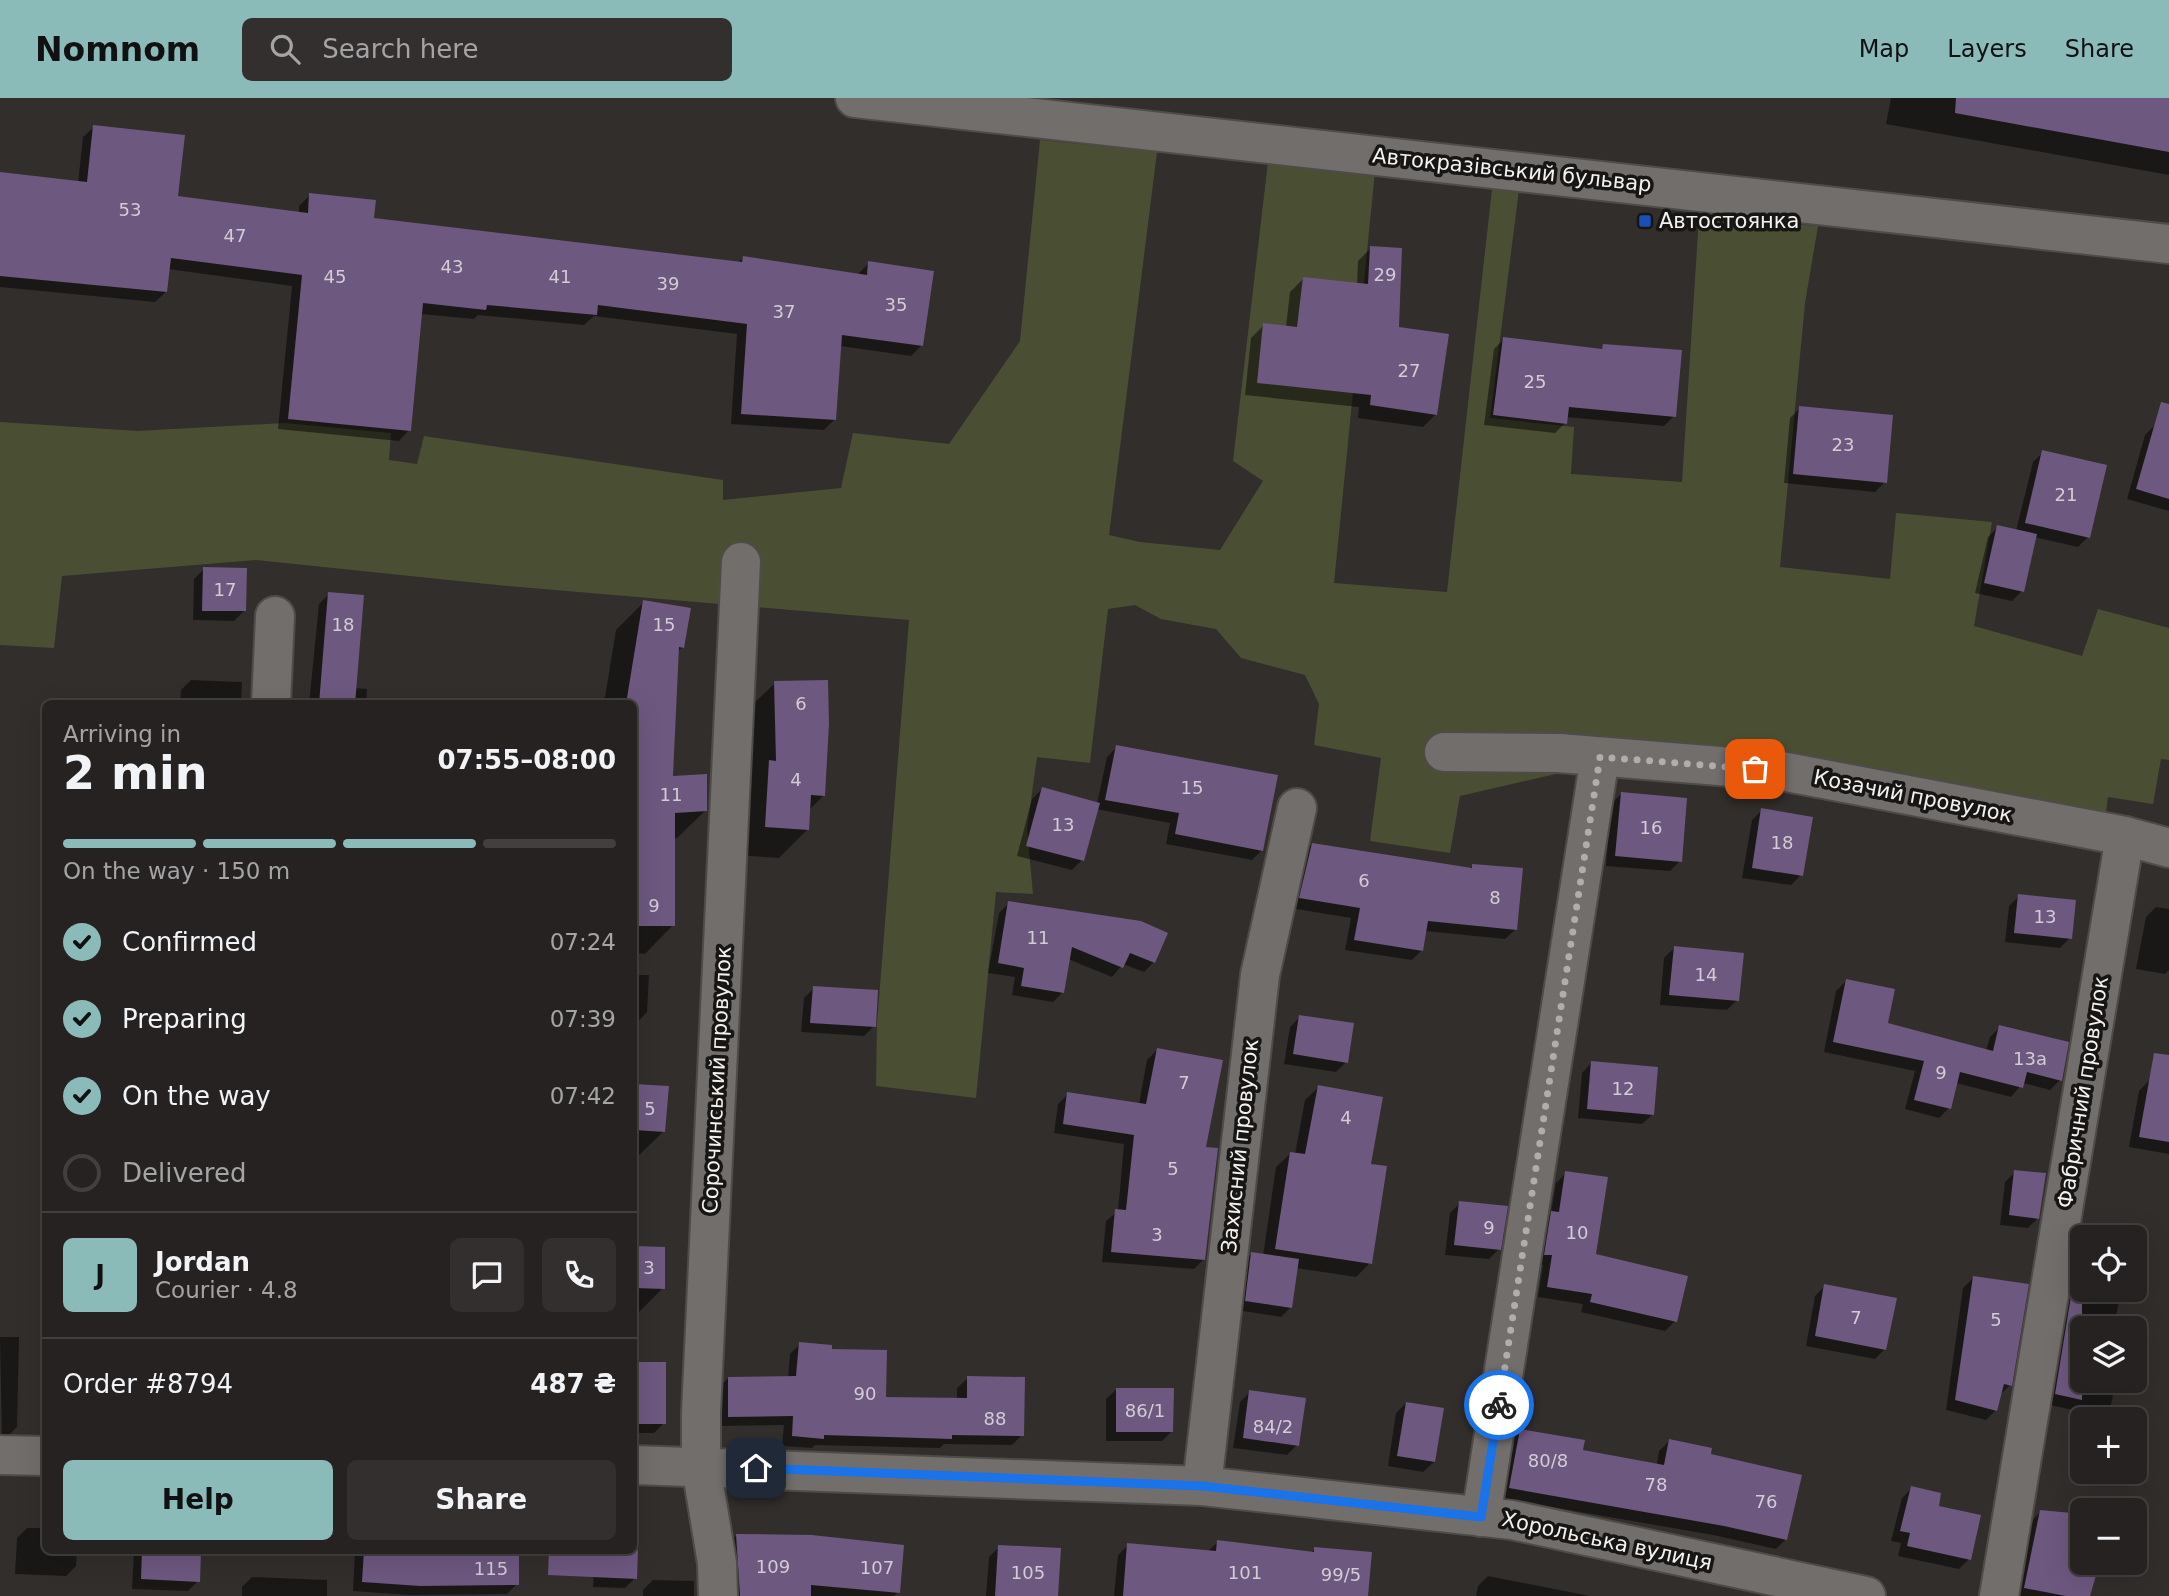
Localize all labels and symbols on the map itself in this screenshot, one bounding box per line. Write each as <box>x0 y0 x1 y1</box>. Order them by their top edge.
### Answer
street label: Автокразівський бульвар <box>1371 143 1653 197</box>
house number: 53 <box>119 199 141 220</box>
place label: Автостоянка <box>1659 209 1799 233</box>
marker: Автостоянка <box>1637 213 1653 229</box>
house number: 47 <box>224 225 246 246</box>
house number: 43 <box>441 256 463 277</box>
house number: 29 <box>1374 264 1396 285</box>
house number: 45 <box>324 266 346 287</box>
house number: 41 <box>549 266 571 287</box>
house number: 39 <box>657 273 679 294</box>
house number: 35 <box>885 294 907 315</box>
house number: 37 <box>773 301 795 322</box>
house number: 27 <box>1398 360 1420 381</box>
house number: 25 <box>1524 371 1546 392</box>
house number: 23 <box>1832 434 1854 455</box>
house number: 21 <box>2055 484 2077 505</box>
house number: 17 <box>214 579 236 600</box>
house number: 18 <box>332 614 354 635</box>
house number: 15 <box>653 614 675 635</box>
house number: 6 <box>795 693 807 714</box>
pin <box>1725 739 1785 799</box>
street label: Козачий провулок <box>1812 765 2014 827</box>
house number: 4 <box>790 769 802 790</box>
house number: 15 <box>1181 777 1203 798</box>
house number: 11 <box>660 784 682 805</box>
house number: 13 <box>1052 814 1074 835</box>
house number: 16 <box>1640 817 1662 838</box>
house number: 18 <box>1771 832 1793 853</box>
house number: 6 <box>1358 870 1370 891</box>
house number: 8 <box>1489 887 1501 908</box>
house number: 9 <box>648 895 660 916</box>
house number: 13 <box>2034 906 2056 927</box>
house number: 11 <box>1027 927 1049 948</box>
street label: Сорочинський провулок <box>698 946 736 1214</box>
house number: 14 <box>1695 964 1717 985</box>
street label: Фабричний провулок <box>2053 974 2113 1210</box>
street label: Захисний провулок <box>1217 1038 1263 1254</box>
house number: 13а <box>2013 1048 2047 1069</box>
house number: 9 <box>1935 1062 1947 1083</box>
house number: 7 <box>1178 1072 1190 1093</box>
house number: 12 <box>1612 1078 1634 1099</box>
house number: 5 <box>644 1098 656 1119</box>
house number: 4 <box>1340 1107 1352 1128</box>
house number: 5 <box>1167 1158 1179 1179</box>
house number: 9 <box>1483 1217 1495 1238</box>
house number: 10 <box>1566 1222 1588 1243</box>
house number: 3 <box>1151 1224 1163 1245</box>
house number: 3 <box>643 1257 655 1278</box>
house number: 7 <box>1850 1307 1862 1328</box>
house number: 5 <box>1990 1309 2002 1330</box>
courier <box>1464 1370 1534 1440</box>
house number: 90 <box>854 1383 876 1404</box>
house number: 86/1 <box>1125 1400 1165 1421</box>
house number: 88 <box>984 1408 1006 1429</box>
house number: 84/2 <box>1253 1416 1293 1437</box>
pin <box>726 1438 786 1498</box>
house number: 80/8 <box>1528 1450 1568 1471</box>
house number: 78 <box>1645 1474 1667 1495</box>
house number: 76 <box>1755 1491 1777 1512</box>
street label: Хорольська вулиця <box>1500 1507 1714 1575</box>
house number: 109 <box>756 1556 790 1577</box>
house number: 107 <box>860 1557 894 1578</box>
house number: 115 <box>474 1558 508 1579</box>
house number: 105 <box>1011 1562 1045 1583</box>
house number: 101 <box>1228 1562 1262 1583</box>
house number: 99/5 <box>1321 1564 1361 1585</box>

